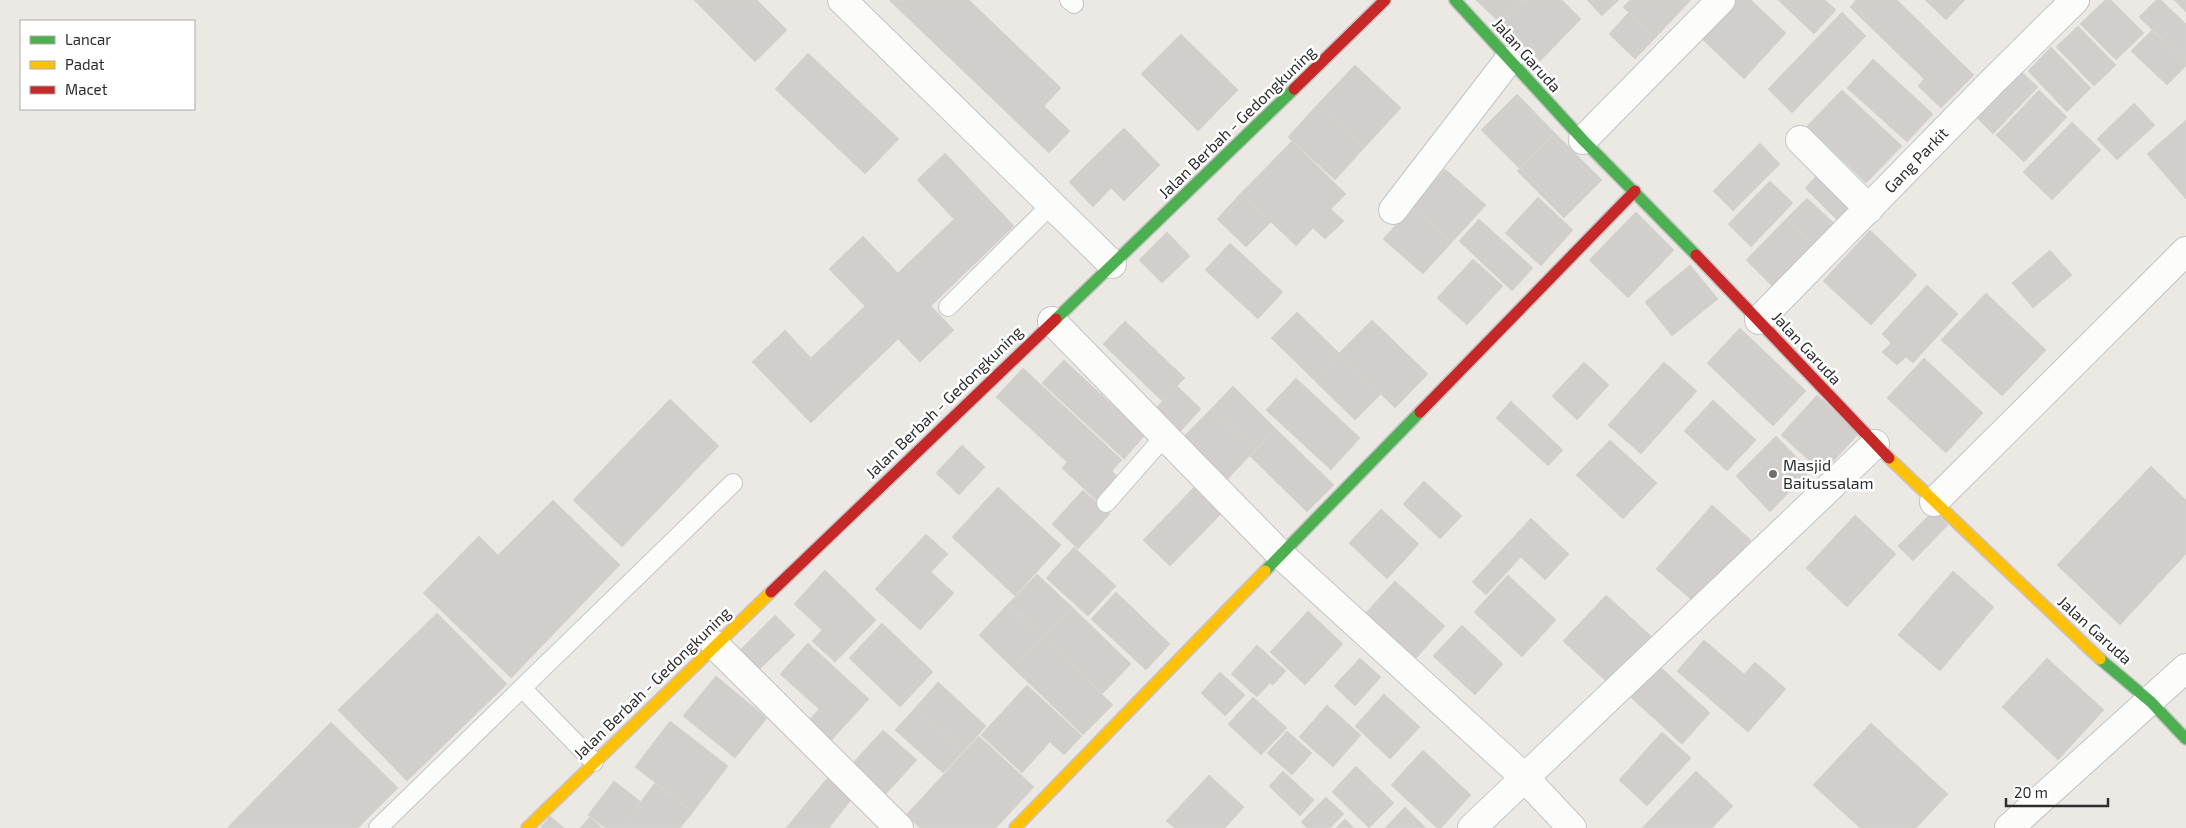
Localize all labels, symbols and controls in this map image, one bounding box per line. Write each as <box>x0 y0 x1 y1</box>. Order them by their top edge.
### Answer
street label: Jalan Garuda <box>1489 14 1566 96</box>
legend <box>20 20 195 110</box>
text: Lancar <box>65 30 111 48</box>
street label: Jalan Berbah - Gedongkuning <box>1154 41 1319 202</box>
text: Padat <box>65 55 105 73</box>
text: Macet <box>65 80 108 98</box>
street label: Gang Parkit <box>1880 123 1951 196</box>
street label: Jalan Garuda <box>1769 307 1846 388</box>
street label: Jalan Berbah - Gedongkuning <box>861 321 1026 482</box>
place label: Masjid Baitussalam <box>1783 455 1873 492</box>
marker: Masjid Baitussalam <box>1767 468 1779 480</box>
street label: Jalan Garuda <box>2054 591 2136 668</box>
street label: Jalan Berbah - Gedongkuning <box>569 602 734 763</box>
scale bar <box>2006 776 2108 808</box>
text: 20 m <box>2014 783 2048 801</box>

